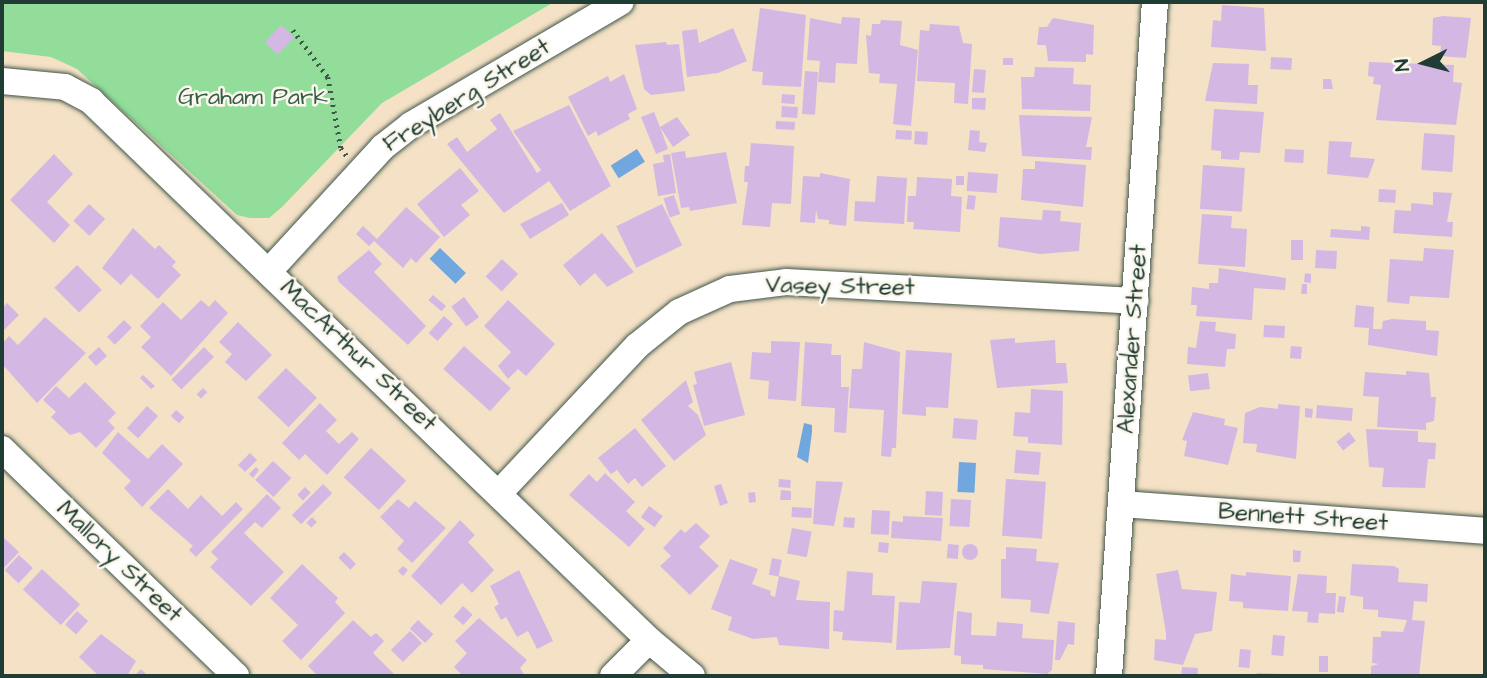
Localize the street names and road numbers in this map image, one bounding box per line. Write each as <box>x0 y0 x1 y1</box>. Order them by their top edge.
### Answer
street label: Freyberg Street <box>378 33 556 159</box>
street label: Alexander Street <box>1112 243 1154 435</box>
street label: Vasey Street <box>765 271 915 303</box>
street label: MacArthur Street <box>274 274 442 438</box>
street label: Mallory Street <box>50 495 188 629</box>
street label: Bennett Street <box>1217 498 1389 538</box>

